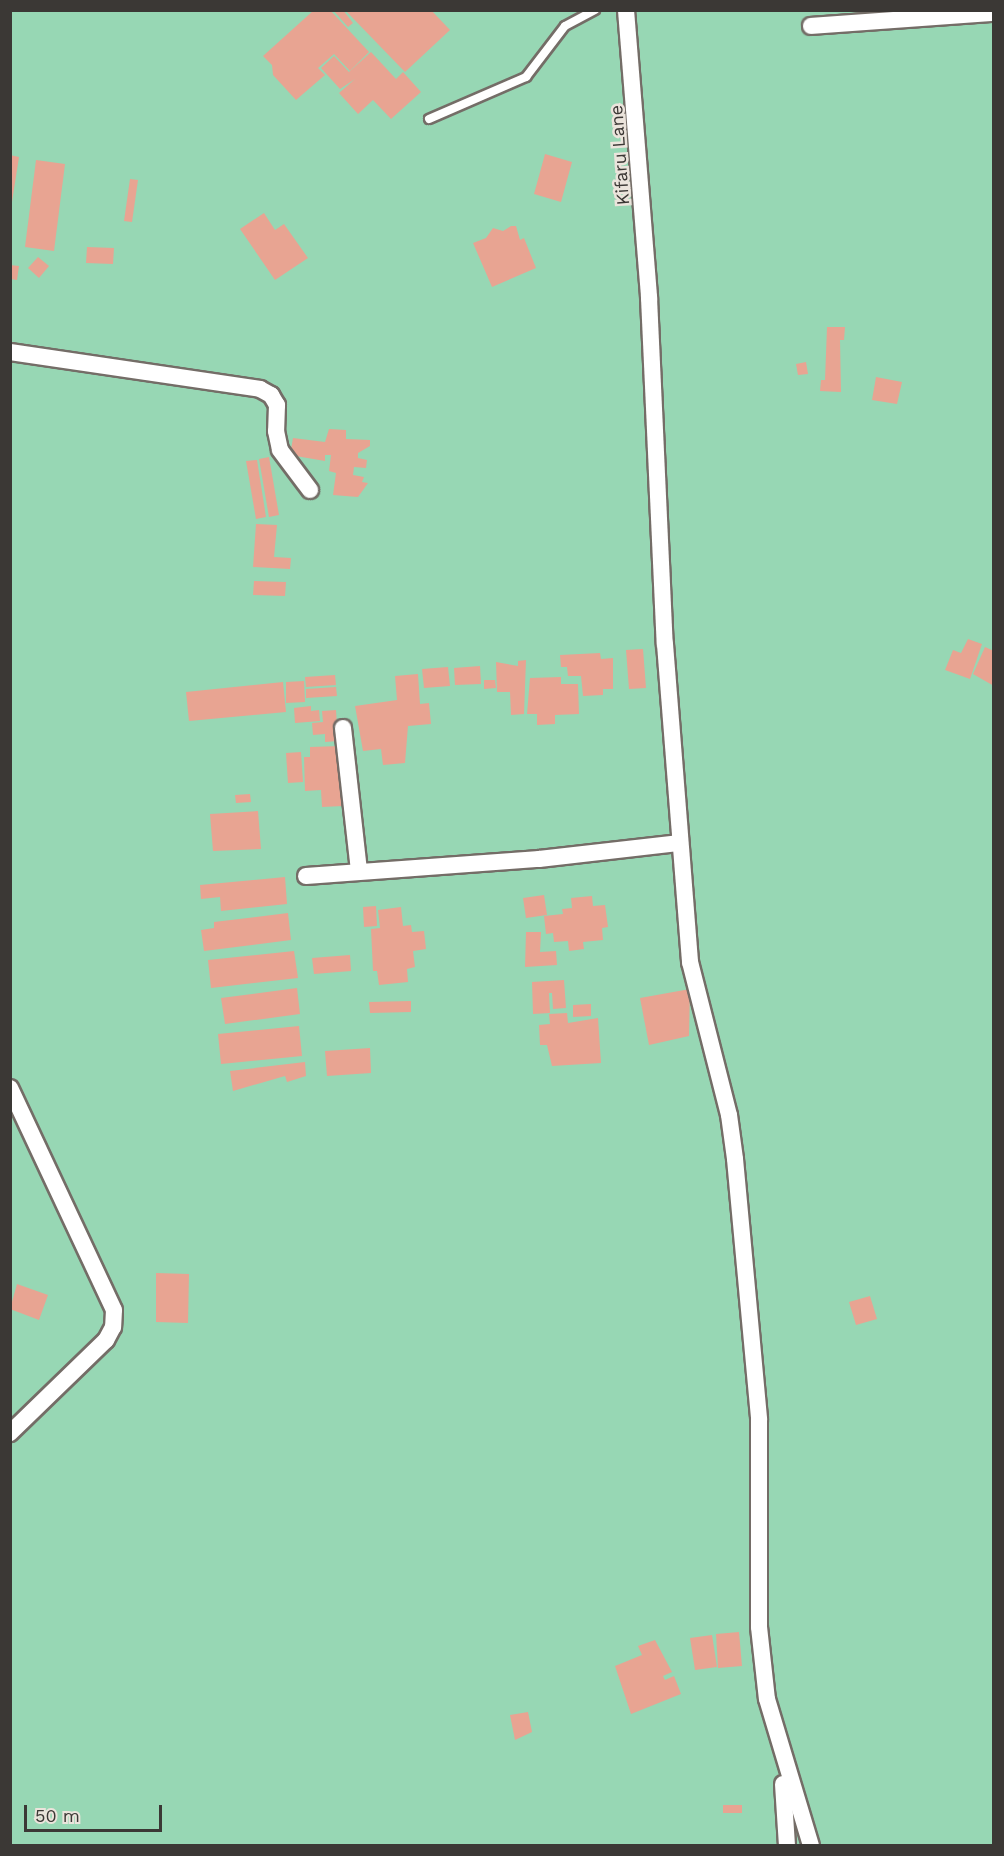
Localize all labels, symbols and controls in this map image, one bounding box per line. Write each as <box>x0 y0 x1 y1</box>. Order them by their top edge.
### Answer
street label: Kifaru Lane <box>606 104 634 206</box>
scale bar <box>27 1793 165 1831</box>
text: 50 m <box>35 1805 80 1826</box>

